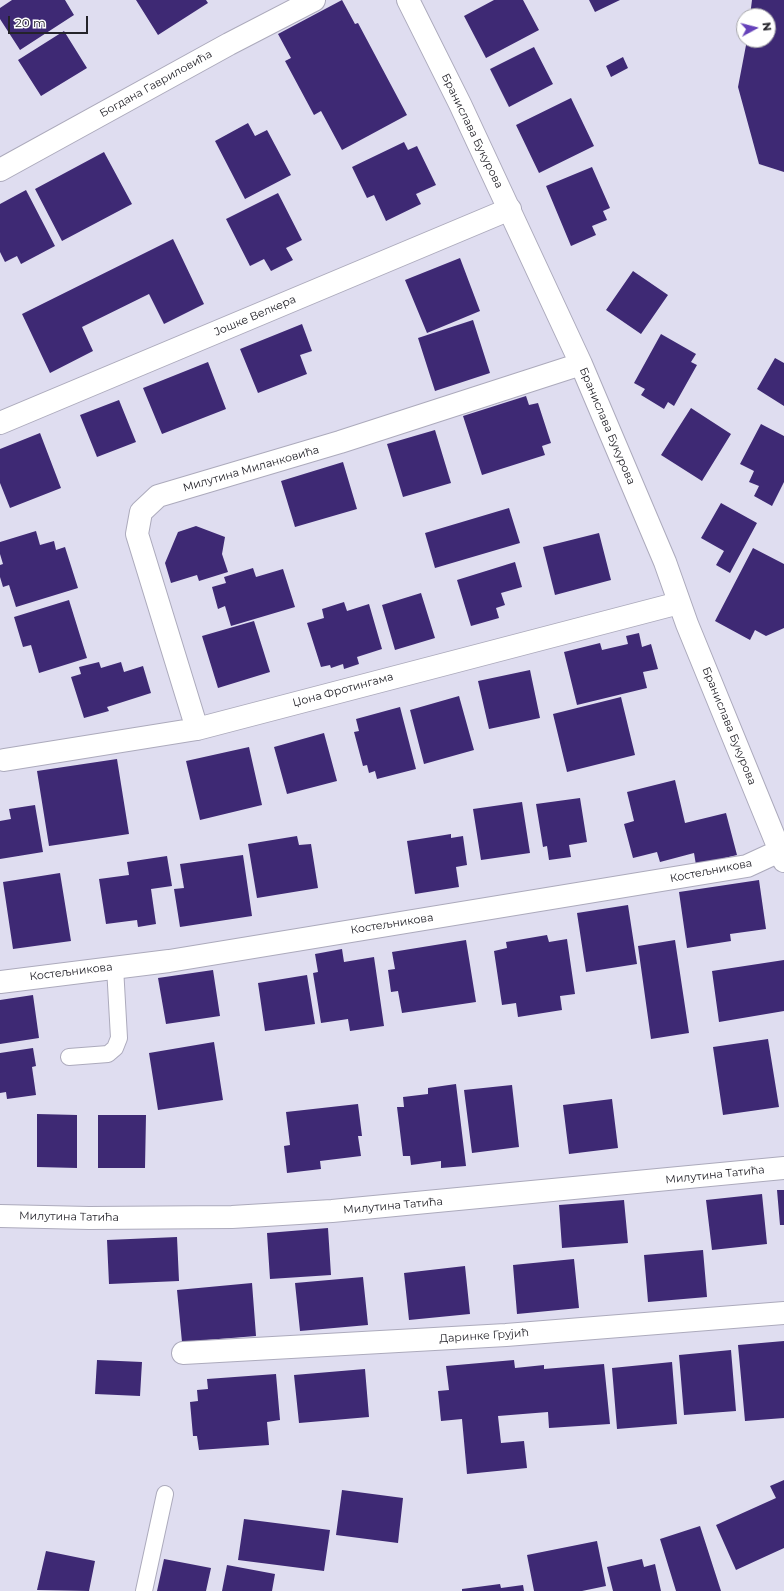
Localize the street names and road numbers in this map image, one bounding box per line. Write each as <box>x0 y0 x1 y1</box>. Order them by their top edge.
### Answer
street label: Богдана Гавриловића <box>98 48 214 120</box>
street label: Бранислава Букурова <box>438 71 506 191</box>
street label: Јошке Велкера <box>212 293 298 339</box>
street label: Бранислава Букурова <box>576 365 638 487</box>
street label: Милутина Миланковића <box>181 443 321 495</box>
street label: Бранислава Букурова <box>699 665 759 787</box>
street label: Џона Фротингама <box>291 670 395 710</box>
street label: Костељникова <box>669 857 753 885</box>
street label: Костељникова <box>350 911 434 937</box>
street label: Костељникова <box>29 960 113 984</box>
street label: Милутина Татића <box>665 1163 765 1187</box>
street label: Милутина Татића <box>343 1195 443 1217</box>
street label: Милутина Татића <box>19 1210 119 1224</box>
street label: Даринке Грујић <box>439 1326 529 1346</box>

